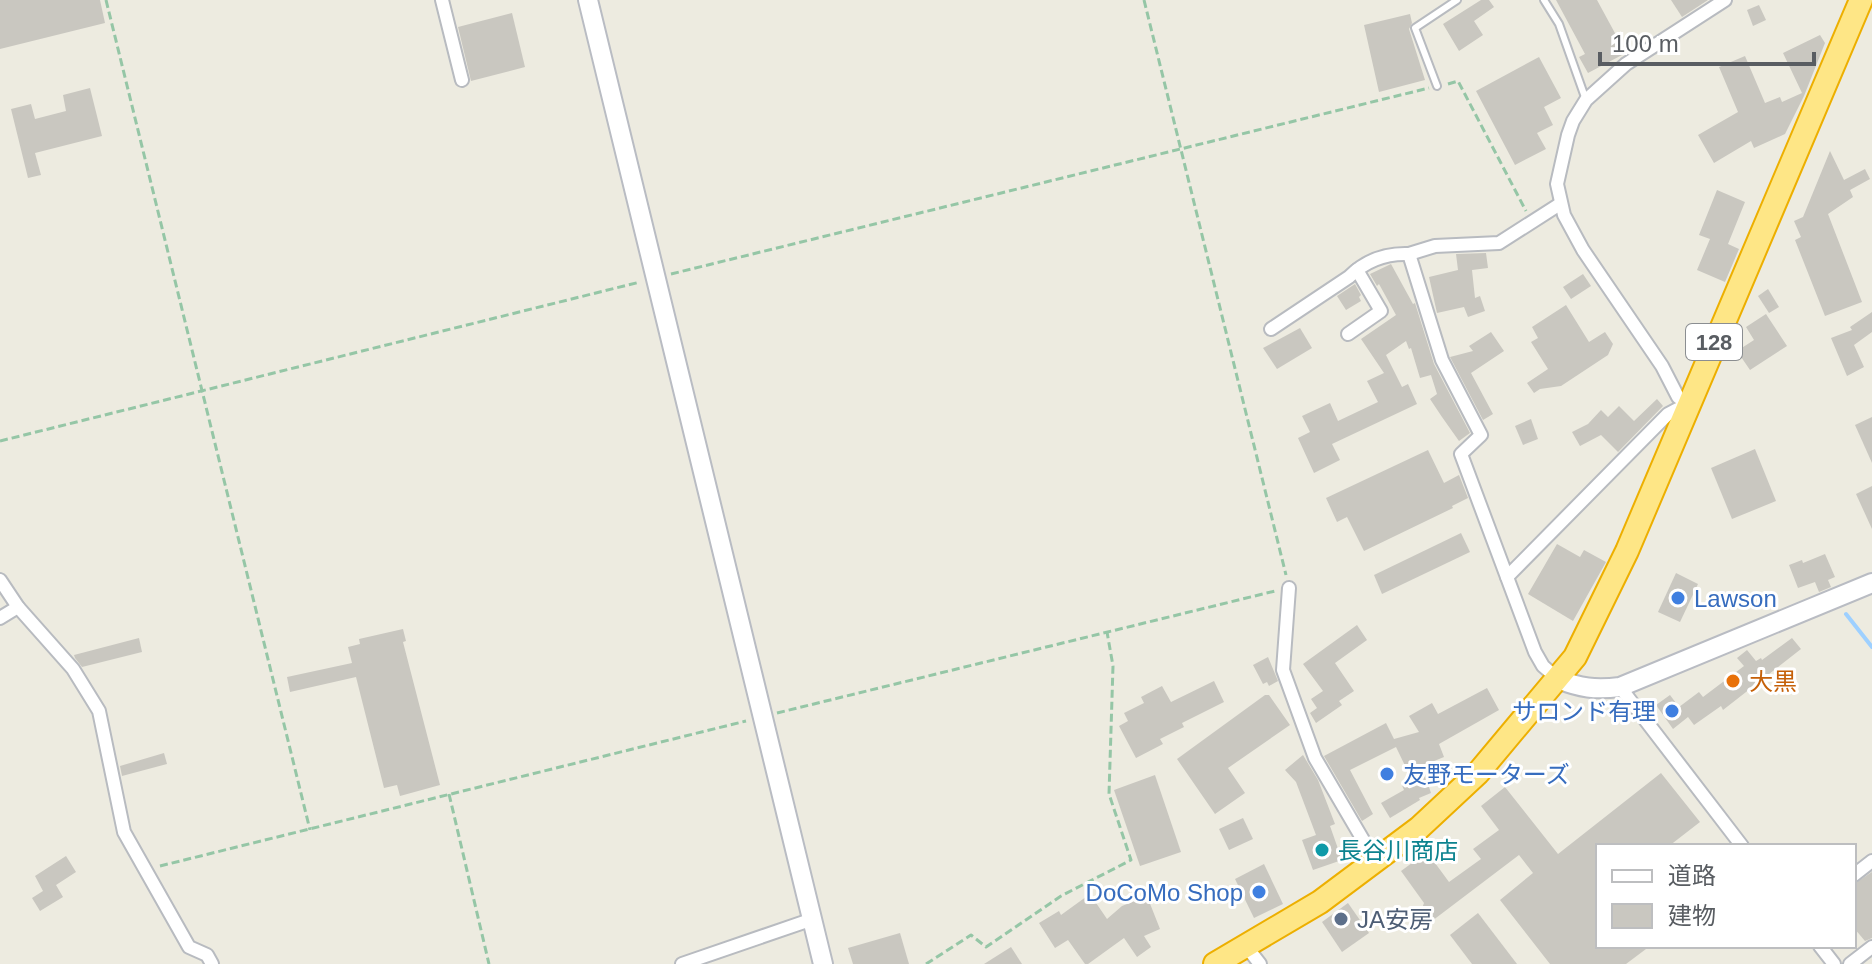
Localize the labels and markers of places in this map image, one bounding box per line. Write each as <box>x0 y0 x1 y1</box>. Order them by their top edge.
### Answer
place label: Lawson <box>1694 585 1777 612</box>
marker: Lawson <box>1669 589 1687 607</box>
place label: 大黒 <box>1749 668 1797 695</box>
marker: 大黒 <box>1724 672 1742 690</box>
place label: サロンド有理 <box>1512 698 1656 725</box>
marker: サロンド有理 <box>1663 702 1681 720</box>
place label: 友野モーターズ <box>1403 761 1570 788</box>
marker: 友野モーターズ <box>1378 765 1396 783</box>
place label: 長谷川商店 <box>1338 837 1458 864</box>
marker: 長谷川商店 <box>1313 841 1331 859</box>
place label: DoCoMo Shop <box>1086 879 1243 906</box>
marker: DoCoMo Shop <box>1250 883 1268 901</box>
place label: JA安房 <box>1357 906 1433 933</box>
marker: JA安房 <box>1332 910 1350 928</box>

